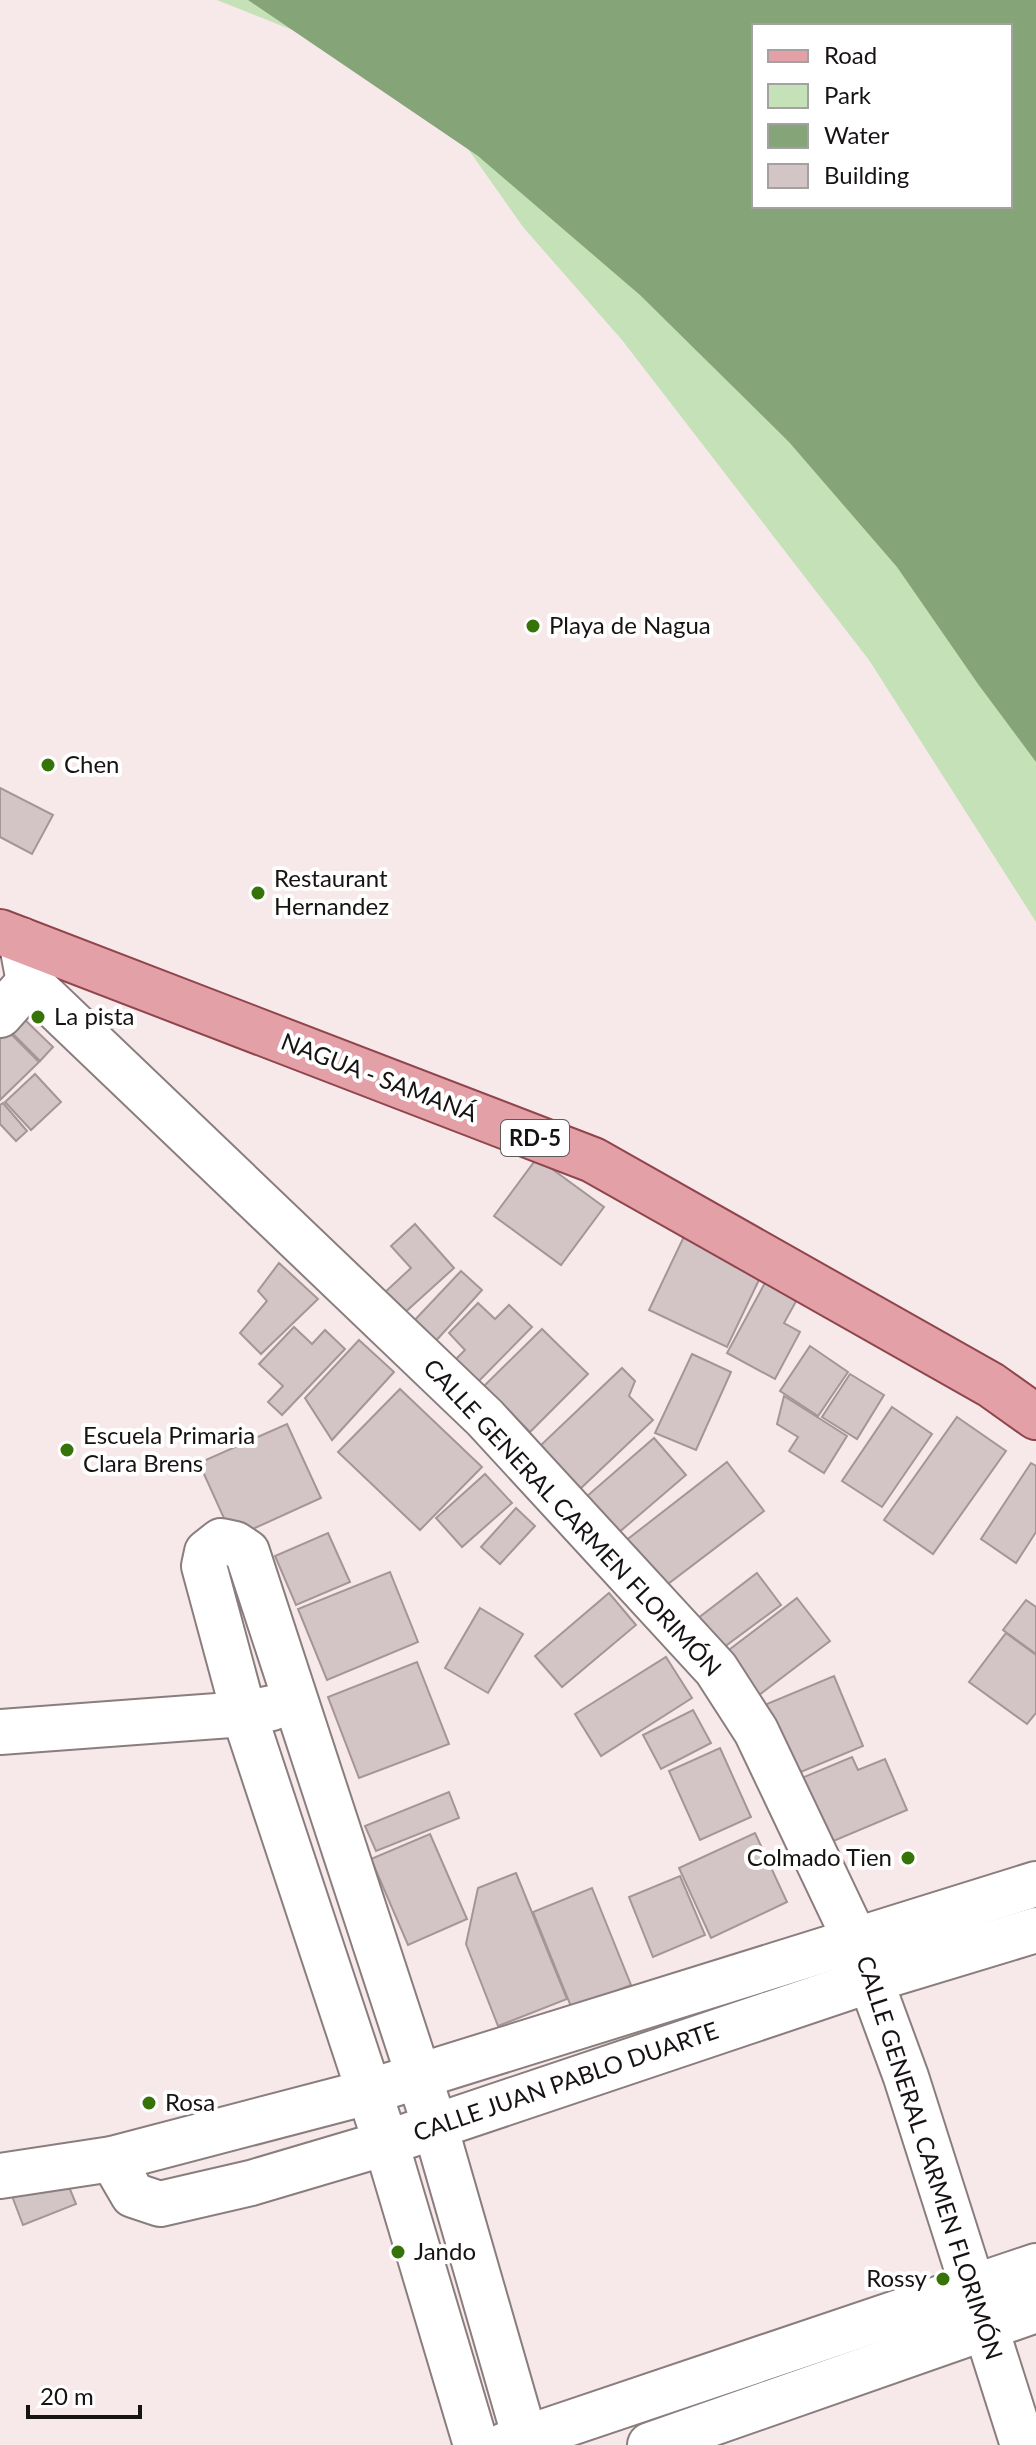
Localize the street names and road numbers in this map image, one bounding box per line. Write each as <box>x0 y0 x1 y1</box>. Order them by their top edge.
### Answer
street label: NAGUA - SAMANÁ <box>277 1026 482 1128</box>
road number: RD-5 <box>501 1120 569 1156</box>
street label: CALLE GENERAL CARMEN FLORIMÓN <box>418 1352 728 1682</box>
street label: CALLE GENERAL CARMEN FLORIMÓN <box>851 1952 1010 2363</box>
street label: CALLE JUAN PABLO DUARTE <box>409 2015 722 2146</box>

